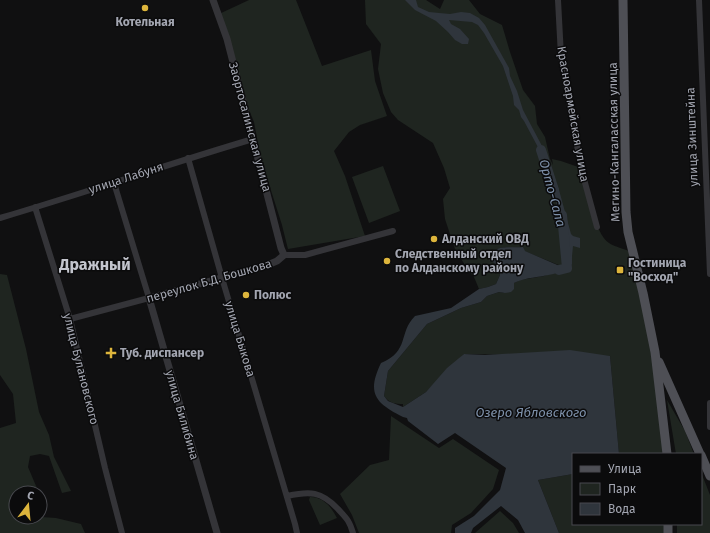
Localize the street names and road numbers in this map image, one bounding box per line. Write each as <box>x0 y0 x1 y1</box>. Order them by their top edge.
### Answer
street label: Красноармейская улица <box>554 45 592 183</box>
street label: Заортосалинская улица <box>226 61 274 193</box>
street label: Мегино-Кангаласская улица <box>606 62 622 222</box>
street label: улица Зинштейна <box>683 87 701 187</box>
street label: улица Лабуня <box>87 159 165 197</box>
street label: переулок Б.Д. Бошкова <box>145 256 273 306</box>
street label: улица Быкова <box>222 299 258 379</box>
street label: улица Булановского <box>60 312 102 426</box>
street label: улица Билибина <box>162 369 202 461</box>

